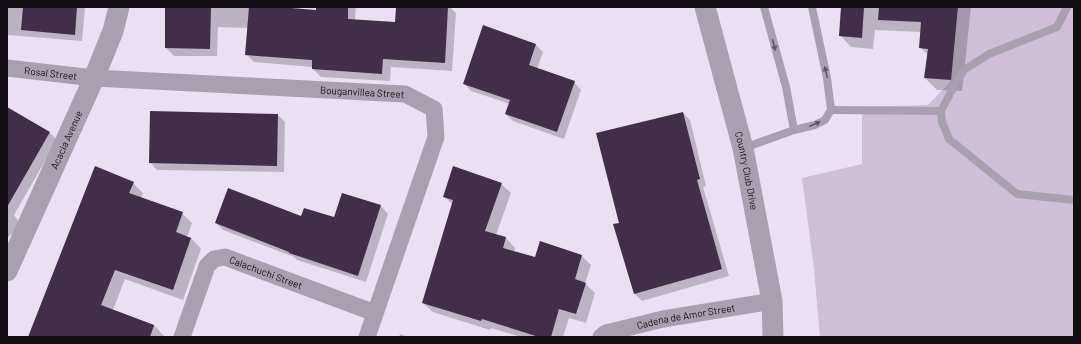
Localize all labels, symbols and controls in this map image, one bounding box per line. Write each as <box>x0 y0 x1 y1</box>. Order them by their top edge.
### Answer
one-way arrow <box>771 39 777 51</box>
street label: Rosal Street <box>24 64 78 82</box>
one-way arrow <box>823 66 829 78</box>
street label: Bouganvillea Street <box>320 84 405 100</box>
street label: Acacia Avenue <box>48 109 85 171</box>
one-way arrow <box>810 121 821 127</box>
street label: Country Club Drive <box>733 130 761 211</box>
street label: Calachuchi Street <box>228 253 304 291</box>
street label: Cadena de Amor Street <box>635 301 736 331</box>

